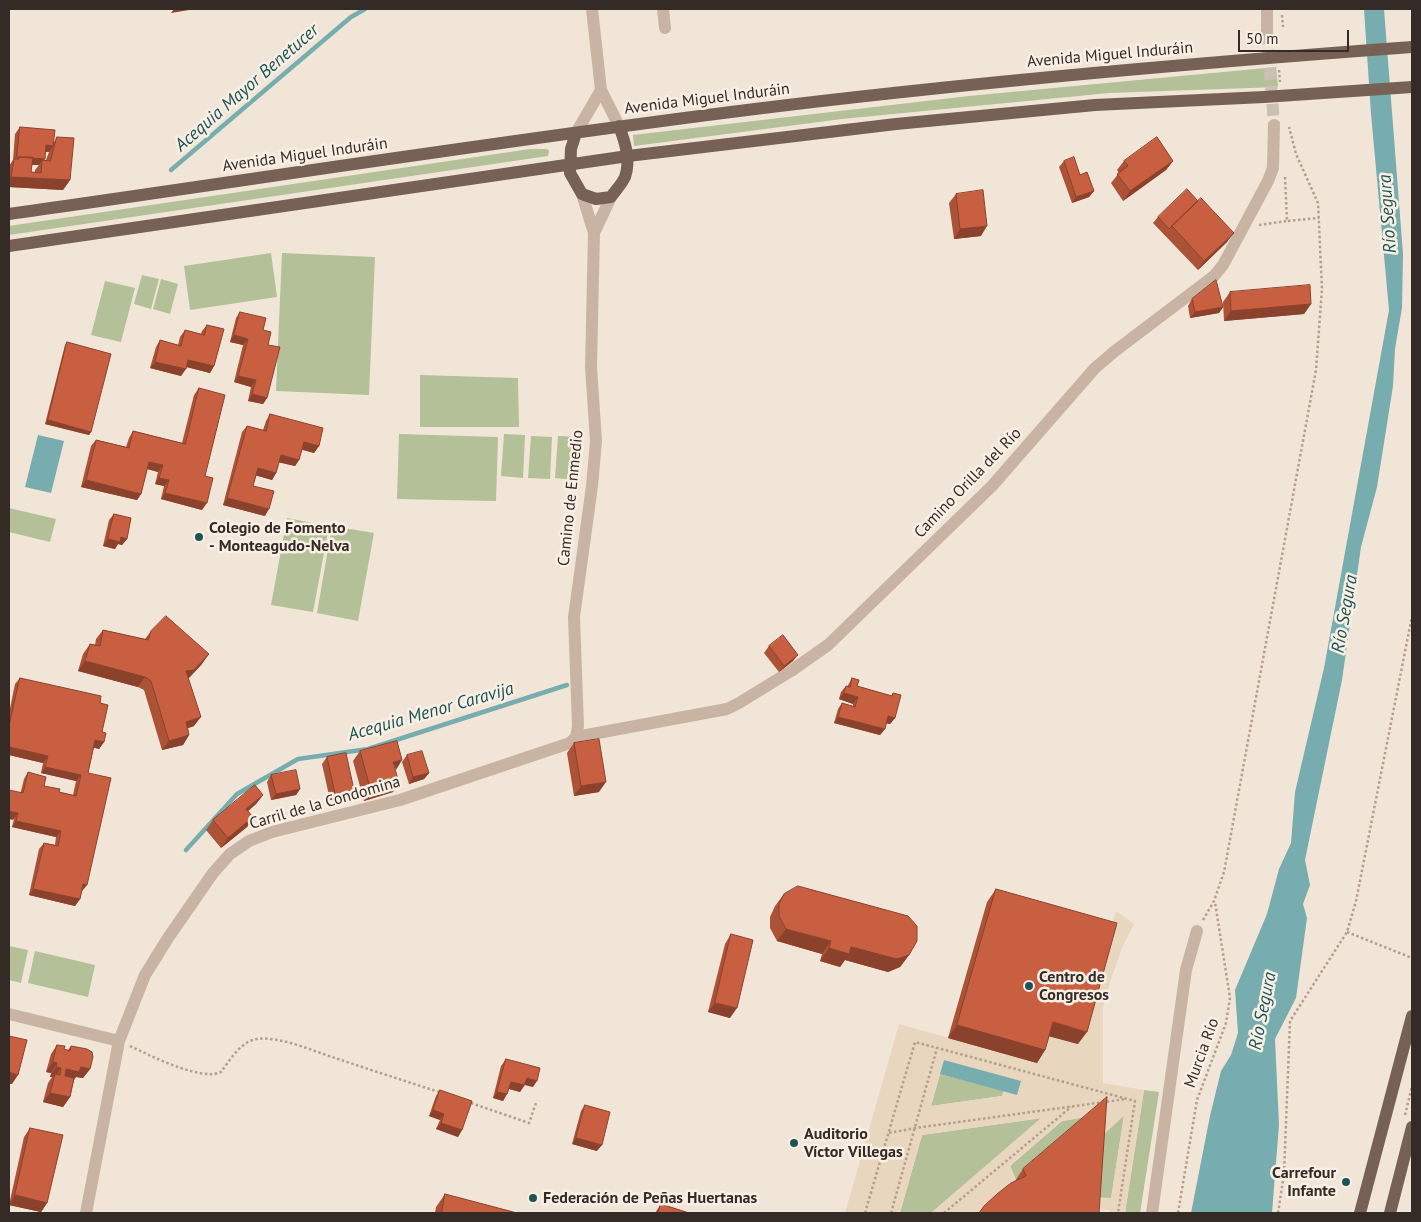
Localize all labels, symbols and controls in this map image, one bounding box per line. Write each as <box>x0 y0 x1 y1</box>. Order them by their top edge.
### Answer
water label: Acequia Mayor Benetucer <box>171 20 323 156</box>
scale bar <box>1241 20 1352 52</box>
text: 50 m <box>1246 29 1279 48</box>
street label: Avenida Miguel Induráin <box>1026 38 1194 72</box>
street label: Avenida Miguel Induráin <box>623 79 791 119</box>
street label: Avenida Miguel Induráin <box>221 134 389 176</box>
water label: Río Segura <box>1374 174 1402 254</box>
street label: Camino Orilla del Río <box>910 424 1026 542</box>
street label: Camino de Enmedio <box>554 429 588 567</box>
place label: Colegio de Fomento - Monteagudo-Nelva <box>209 518 350 556</box>
marker: Colegio de Fomento - Monteagudo-Nelva <box>193 531 205 543</box>
water label: Río Segura <box>1328 573 1362 655</box>
water label: Acequia Menor Caravija <box>346 678 516 746</box>
street label: Carril de la Condomina <box>247 772 403 834</box>
place label: Centro de Congresos <box>1039 967 1109 1005</box>
water label: Río Segura <box>1245 970 1281 1052</box>
marker: Centro de Congresos <box>1023 980 1035 992</box>
street label: Murcia Río <box>1181 1016 1223 1090</box>
place label: Auditorio Víctor Villegas <box>804 1124 903 1162</box>
marker: Auditorio Víctor Villegas <box>788 1137 800 1149</box>
place label: Carrefour Infante <box>1272 1163 1336 1201</box>
marker: Carrefour Infante <box>1340 1176 1352 1188</box>
place label: Federación de Peñas Huertanas <box>543 1188 757 1208</box>
marker: Federación de Peñas Huertanas <box>527 1192 539 1204</box>

